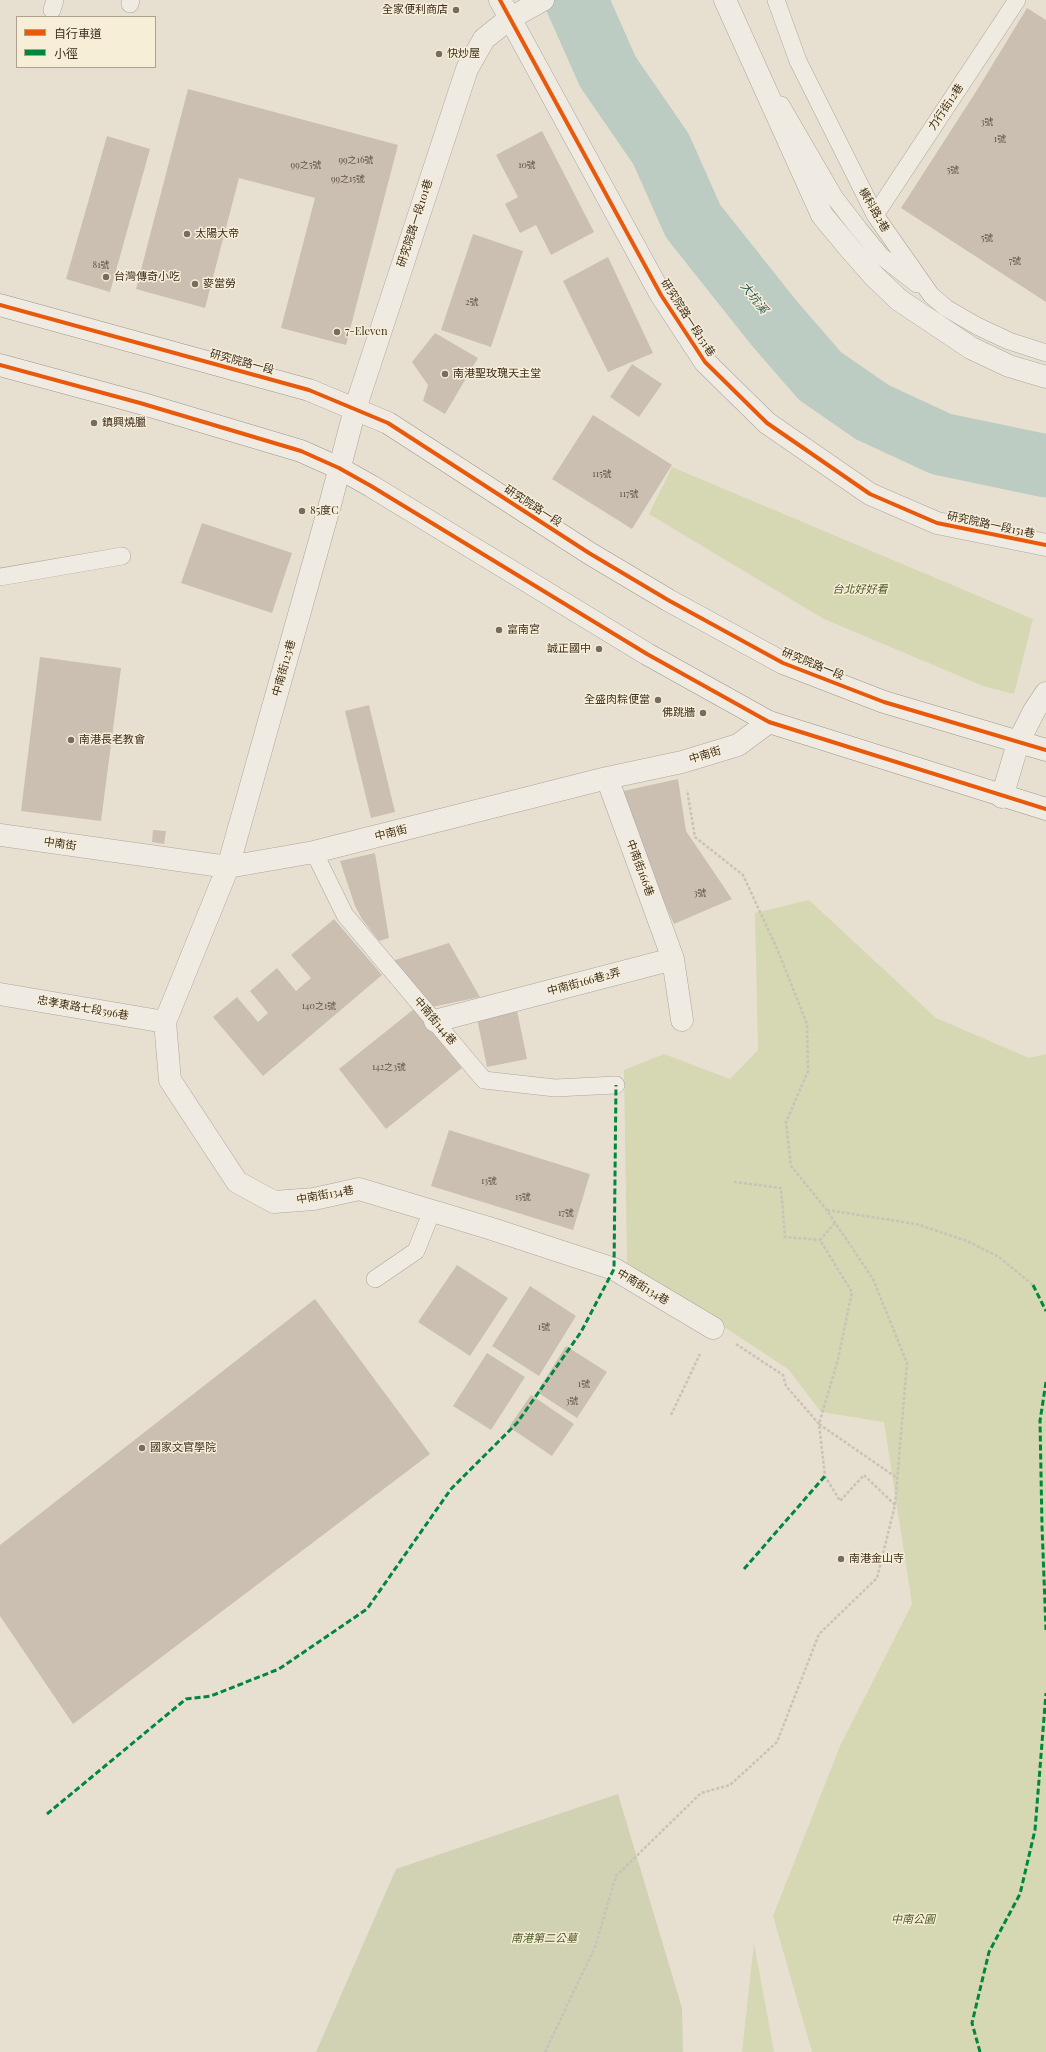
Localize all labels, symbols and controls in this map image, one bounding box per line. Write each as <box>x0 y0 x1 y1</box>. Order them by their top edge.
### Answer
place label: 全家便利商店 <box>382 3 448 17</box>
marker: 全家便利商店 <box>451 5 461 15</box>
legend <box>16 16 156 68</box>
text: 自行車道 <box>54 25 102 41</box>
text: 小徑 <box>54 45 78 61</box>
place label: 快炒屋 <box>447 47 480 61</box>
marker: 快炒屋 <box>434 49 444 59</box>
street label: 力行街12巷 <box>926 81 966 133</box>
house number: 3號 <box>980 117 994 127</box>
house number: 1號 <box>994 134 1006 144</box>
house number: 99之16號 <box>338 155 374 165</box>
house number: 99之5號 <box>291 160 321 170</box>
house number: 10號 <box>518 160 536 170</box>
house number: 5號 <box>947 165 959 175</box>
house number: 99之15號 <box>331 174 365 184</box>
street label: 研究院路一段101巷 <box>395 177 435 269</box>
street label: 橫科路2巷 <box>856 185 892 235</box>
place label: 太陽大帝 <box>195 227 239 241</box>
marker: 太陽大帝 <box>182 229 192 239</box>
house number: 5號 <box>981 233 993 243</box>
house number: 7號 <box>1009 256 1021 266</box>
house number: 81號 <box>92 260 110 270</box>
place label: 台灣傳奇小吃 <box>114 270 180 284</box>
marker: 台灣傳奇小吃 <box>101 272 111 282</box>
place label: 麥當勞 <box>203 277 236 291</box>
street label: 研究院路一段151巷 <box>658 277 718 359</box>
marker: 麥當勞 <box>190 279 200 289</box>
water label: 大坑溪 <box>737 279 771 317</box>
house number: 2號 <box>465 297 479 307</box>
place label: 7-Eleven <box>345 325 387 339</box>
marker: 7-Eleven <box>332 327 342 337</box>
street label: 研究院路一段 <box>208 347 276 377</box>
place label: 南港聖玫瑰天主堂 <box>453 367 541 381</box>
marker: 南港聖玫瑰天主堂 <box>440 369 450 379</box>
place label: 鎮興燒臘 <box>102 416 146 430</box>
marker: 鎮興燒臘 <box>89 418 99 428</box>
house number: 115號 <box>592 469 612 479</box>
street label: 研究院路一段 <box>502 482 564 530</box>
house number: 117號 <box>619 489 639 499</box>
place label: 85度C <box>310 504 339 518</box>
marker: 85度C <box>297 506 307 516</box>
street label: 研究院路一段151巷 <box>946 509 1036 541</box>
park label: 台北好好看 <box>833 583 887 597</box>
place label: 富南宮 <box>507 623 540 637</box>
marker: 富南宮 <box>494 625 504 635</box>
street label: 中南街123巷 <box>270 638 298 698</box>
place label: 誠正國中 <box>547 642 591 656</box>
marker: 誠正國中 <box>594 644 604 654</box>
street label: 研究院路一段 <box>780 646 846 682</box>
place label: 全盛肉粽便當 <box>584 693 650 707</box>
marker: 全盛肉粽便當 <box>653 695 663 705</box>
place label: 佛跳牆 <box>662 706 695 720</box>
marker: 佛跳牆 <box>698 708 708 718</box>
place label: 南港長老教會 <box>79 733 145 747</box>
marker: 南港長老教會 <box>66 735 76 745</box>
street label: 中南街 <box>687 744 723 766</box>
street label: 中南街 <box>373 823 409 843</box>
street label: 中南街 <box>43 835 77 853</box>
street label: 中南街166巷 <box>624 838 656 898</box>
house number: 3號 <box>693 888 707 898</box>
street label: 中南街166巷2弄 <box>546 966 622 998</box>
street label: 忠孝東路七段596巷 <box>36 993 130 1023</box>
street label: 中南街144巷 <box>411 994 459 1048</box>
house number: 140之1號 <box>302 1001 336 1011</box>
house number: 142之3號 <box>372 1062 406 1072</box>
house number: 13號 <box>481 1176 497 1186</box>
street label: 中南街134巷 <box>295 1183 355 1207</box>
house number: 15號 <box>515 1192 531 1202</box>
house number: 17號 <box>558 1208 574 1218</box>
street label: 中南街134巷 <box>615 1266 671 1308</box>
house number: 1號 <box>538 1322 550 1332</box>
house number: 1號 <box>578 1379 590 1389</box>
house number: 3號 <box>565 1396 579 1406</box>
place label: 國家文官學院 <box>150 1441 216 1455</box>
marker: 國家文官學院 <box>137 1443 147 1453</box>
place label: 南港金山寺 <box>849 1552 904 1566</box>
marker: 南港金山寺 <box>836 1554 846 1564</box>
park label: 中南公園 <box>891 1913 935 1927</box>
park label: 南港第二公墓 <box>511 1932 577 1946</box>

